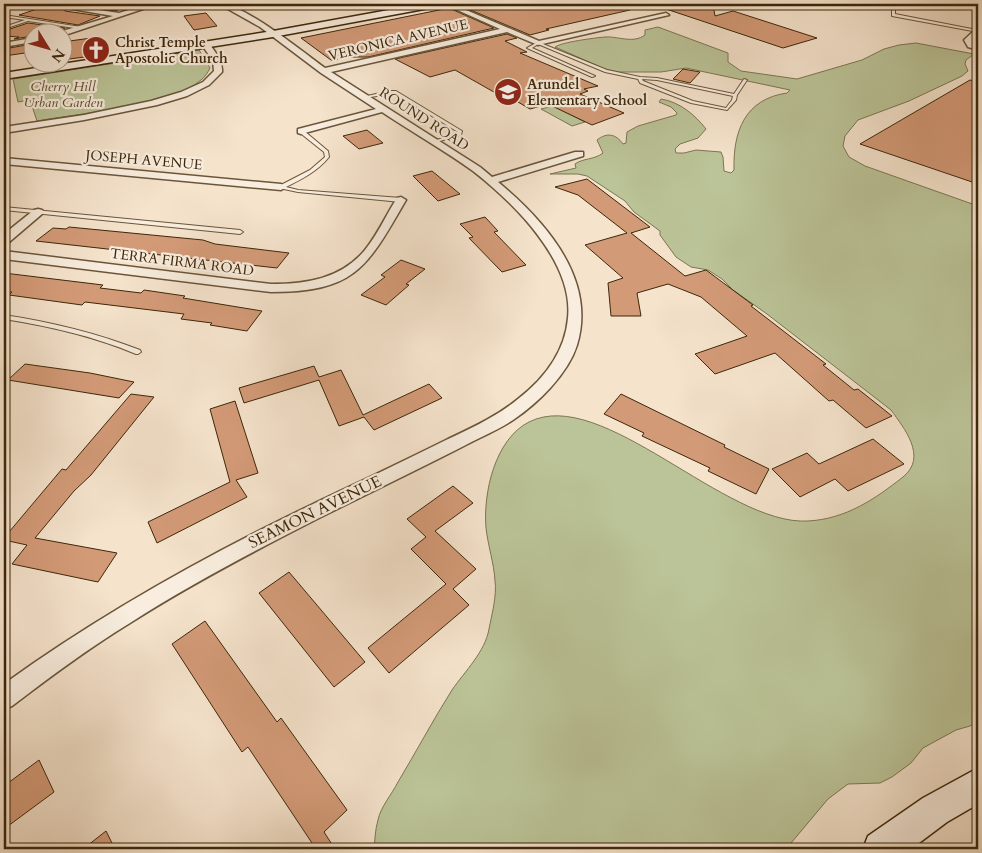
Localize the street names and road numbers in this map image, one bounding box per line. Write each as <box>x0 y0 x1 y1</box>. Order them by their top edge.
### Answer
street label: VERONICA AVENUE <box>326 15 470 65</box>
street label: ROUND ROAD <box>375 83 473 155</box>
street label: JOSEPH AVENUE <box>83 145 204 175</box>
street label: TERRA FIRMA ROAD <box>109 244 255 280</box>
street label: SEAMON AVENUE <box>245 470 385 554</box>

